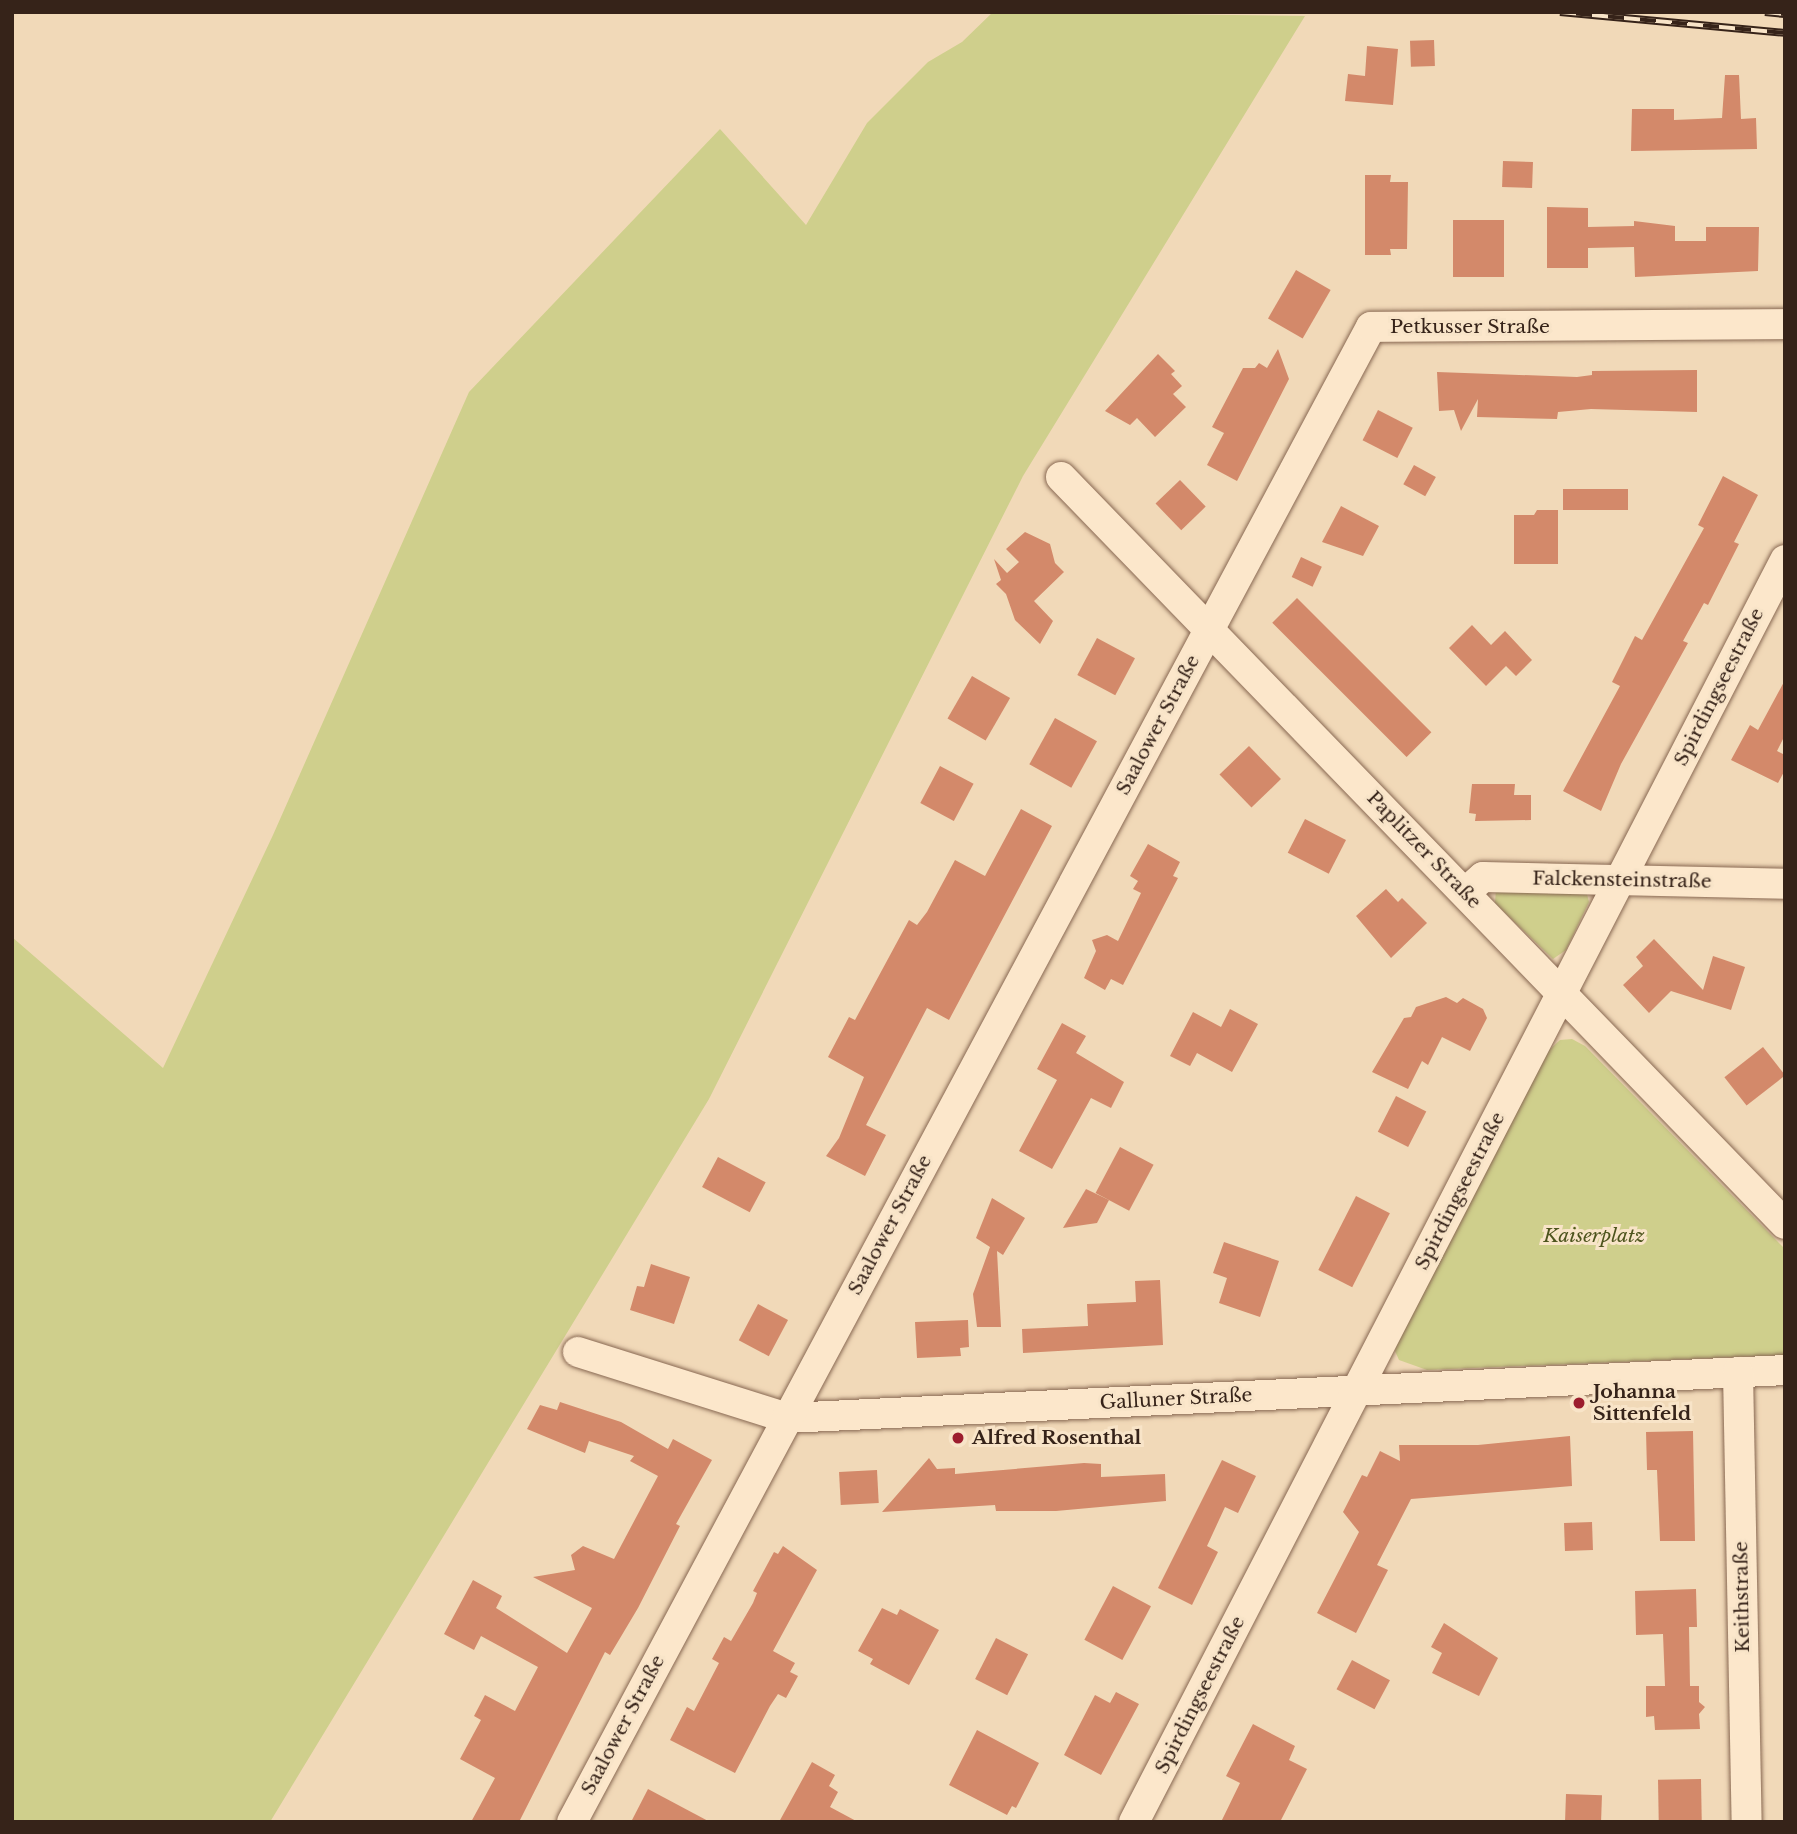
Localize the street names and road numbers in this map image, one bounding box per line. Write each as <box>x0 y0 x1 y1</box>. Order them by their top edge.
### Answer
street label: Petkusser Straße <box>1390 316 1550 338</box>
street label: Spirdingseestraße <box>1669 604 1769 770</box>
street label: Saalower Straße <box>1111 651 1205 799</box>
street label: Paplitzer Straße <box>1362 786 1486 914</box>
street label: Falckensteinstraße <box>1532 867 1712 893</box>
street label: Spirdingseestraße <box>1410 1108 1510 1274</box>
street label: Saalower Straße <box>843 1151 937 1299</box>
street label: Galluner Straße <box>1099 1384 1253 1414</box>
street label: Keithstraße <box>1730 1541 1754 1653</box>
street label: Spirdingseestraße <box>1150 1612 1250 1778</box>
street label: Saalower Straße <box>576 1651 670 1799</box>

